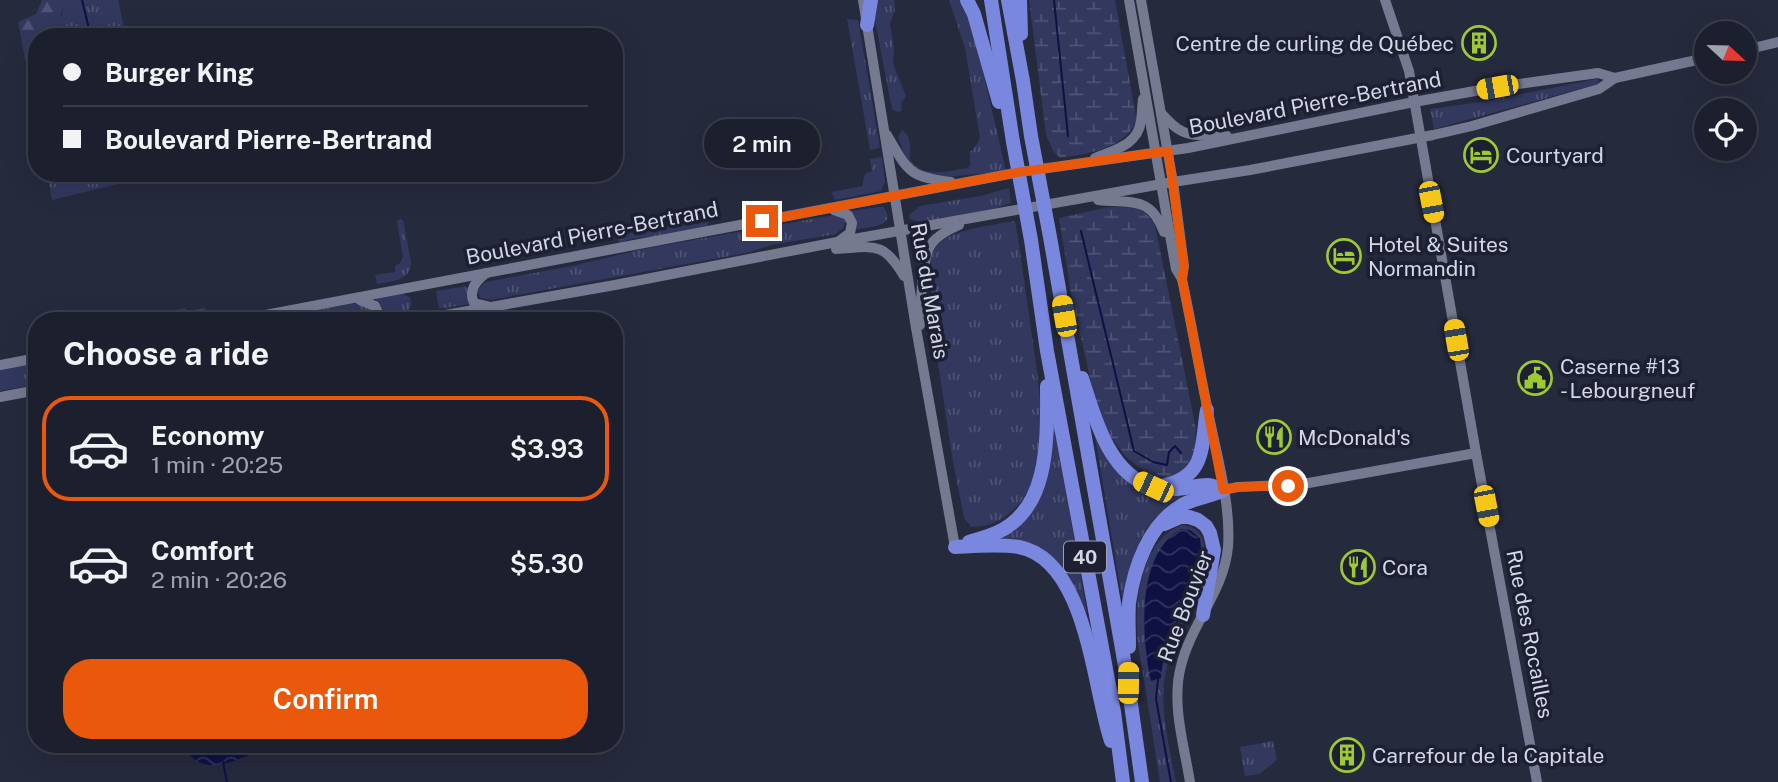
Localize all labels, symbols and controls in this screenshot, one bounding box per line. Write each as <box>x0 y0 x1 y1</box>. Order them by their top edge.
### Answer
north arrow <box>1694 21 1757 84</box>
map controls <box>1694 21 1757 161</box>
building icon: Centre de curling de Québec <box>1460 24 1498 62</box>
place label: Centre de curling de Québec <box>1176 31 1454 56</box>
text: Burger King <box>105 57 254 88</box>
street label: Boulevard Pierre-Bertrand <box>1187 66 1443 140</box>
car <box>1475 73 1520 101</box>
button: locate <box>1694 98 1757 161</box>
callout: 2 min <box>704 120 820 168</box>
text: Boulevard Pierre-Bertrand <box>105 124 432 155</box>
text: 2 min <box>732 130 792 157</box>
hotel icon: Courtyard <box>1462 136 1500 174</box>
place label: Courtyard <box>1506 143 1604 168</box>
car <box>1417 179 1446 225</box>
street label: Boulevard Pierre-Bertrand <box>464 196 720 270</box>
route end <box>746 205 778 237</box>
street label: Rue du Marais <box>906 221 954 361</box>
place label: Hotel & Suites Normandin <box>1368 232 1509 281</box>
hotel icon: Hotel & Suites Normandin <box>1325 237 1363 275</box>
car <box>1051 293 1078 339</box>
car <box>1443 317 1470 363</box>
text: Choose a ride <box>63 335 269 372</box>
place label: Caserne #13 - Lebourgneuf <box>1560 354 1695 403</box>
public building icon: Caserne #13 - Lebourgneuf <box>1516 359 1554 397</box>
icon: car <box>67 417 130 480</box>
restaurant icon: McDonald's <box>1255 418 1293 456</box>
text: Economy <box>151 420 264 451</box>
place label: McDonald's <box>1298 425 1410 450</box>
text: $3.93 <box>510 433 584 464</box>
text: 1 min · 20:25 <box>151 451 283 478</box>
car <box>1130 469 1177 505</box>
route start <box>1272 470 1304 502</box>
car <box>1472 483 1501 529</box>
icon: car <box>67 532 130 595</box>
text: Comfort <box>151 535 254 566</box>
road number: 40 <box>1064 542 1106 572</box>
street label: Rue Bouvier <box>1152 547 1218 665</box>
text: $5.30 <box>510 548 584 579</box>
restaurant icon: Cora <box>1339 548 1377 586</box>
street label: Rue des Rocailles <box>1501 548 1559 720</box>
place label: Cora <box>1382 555 1428 580</box>
text: 2 min · 20:26 <box>151 566 287 593</box>
button: Confirm <box>63 659 588 739</box>
car <box>1118 662 1139 704</box>
building icon: Carrefour de la Capitale <box>1328 736 1366 774</box>
place label: Carrefour de la Capitale <box>1372 743 1604 768</box>

